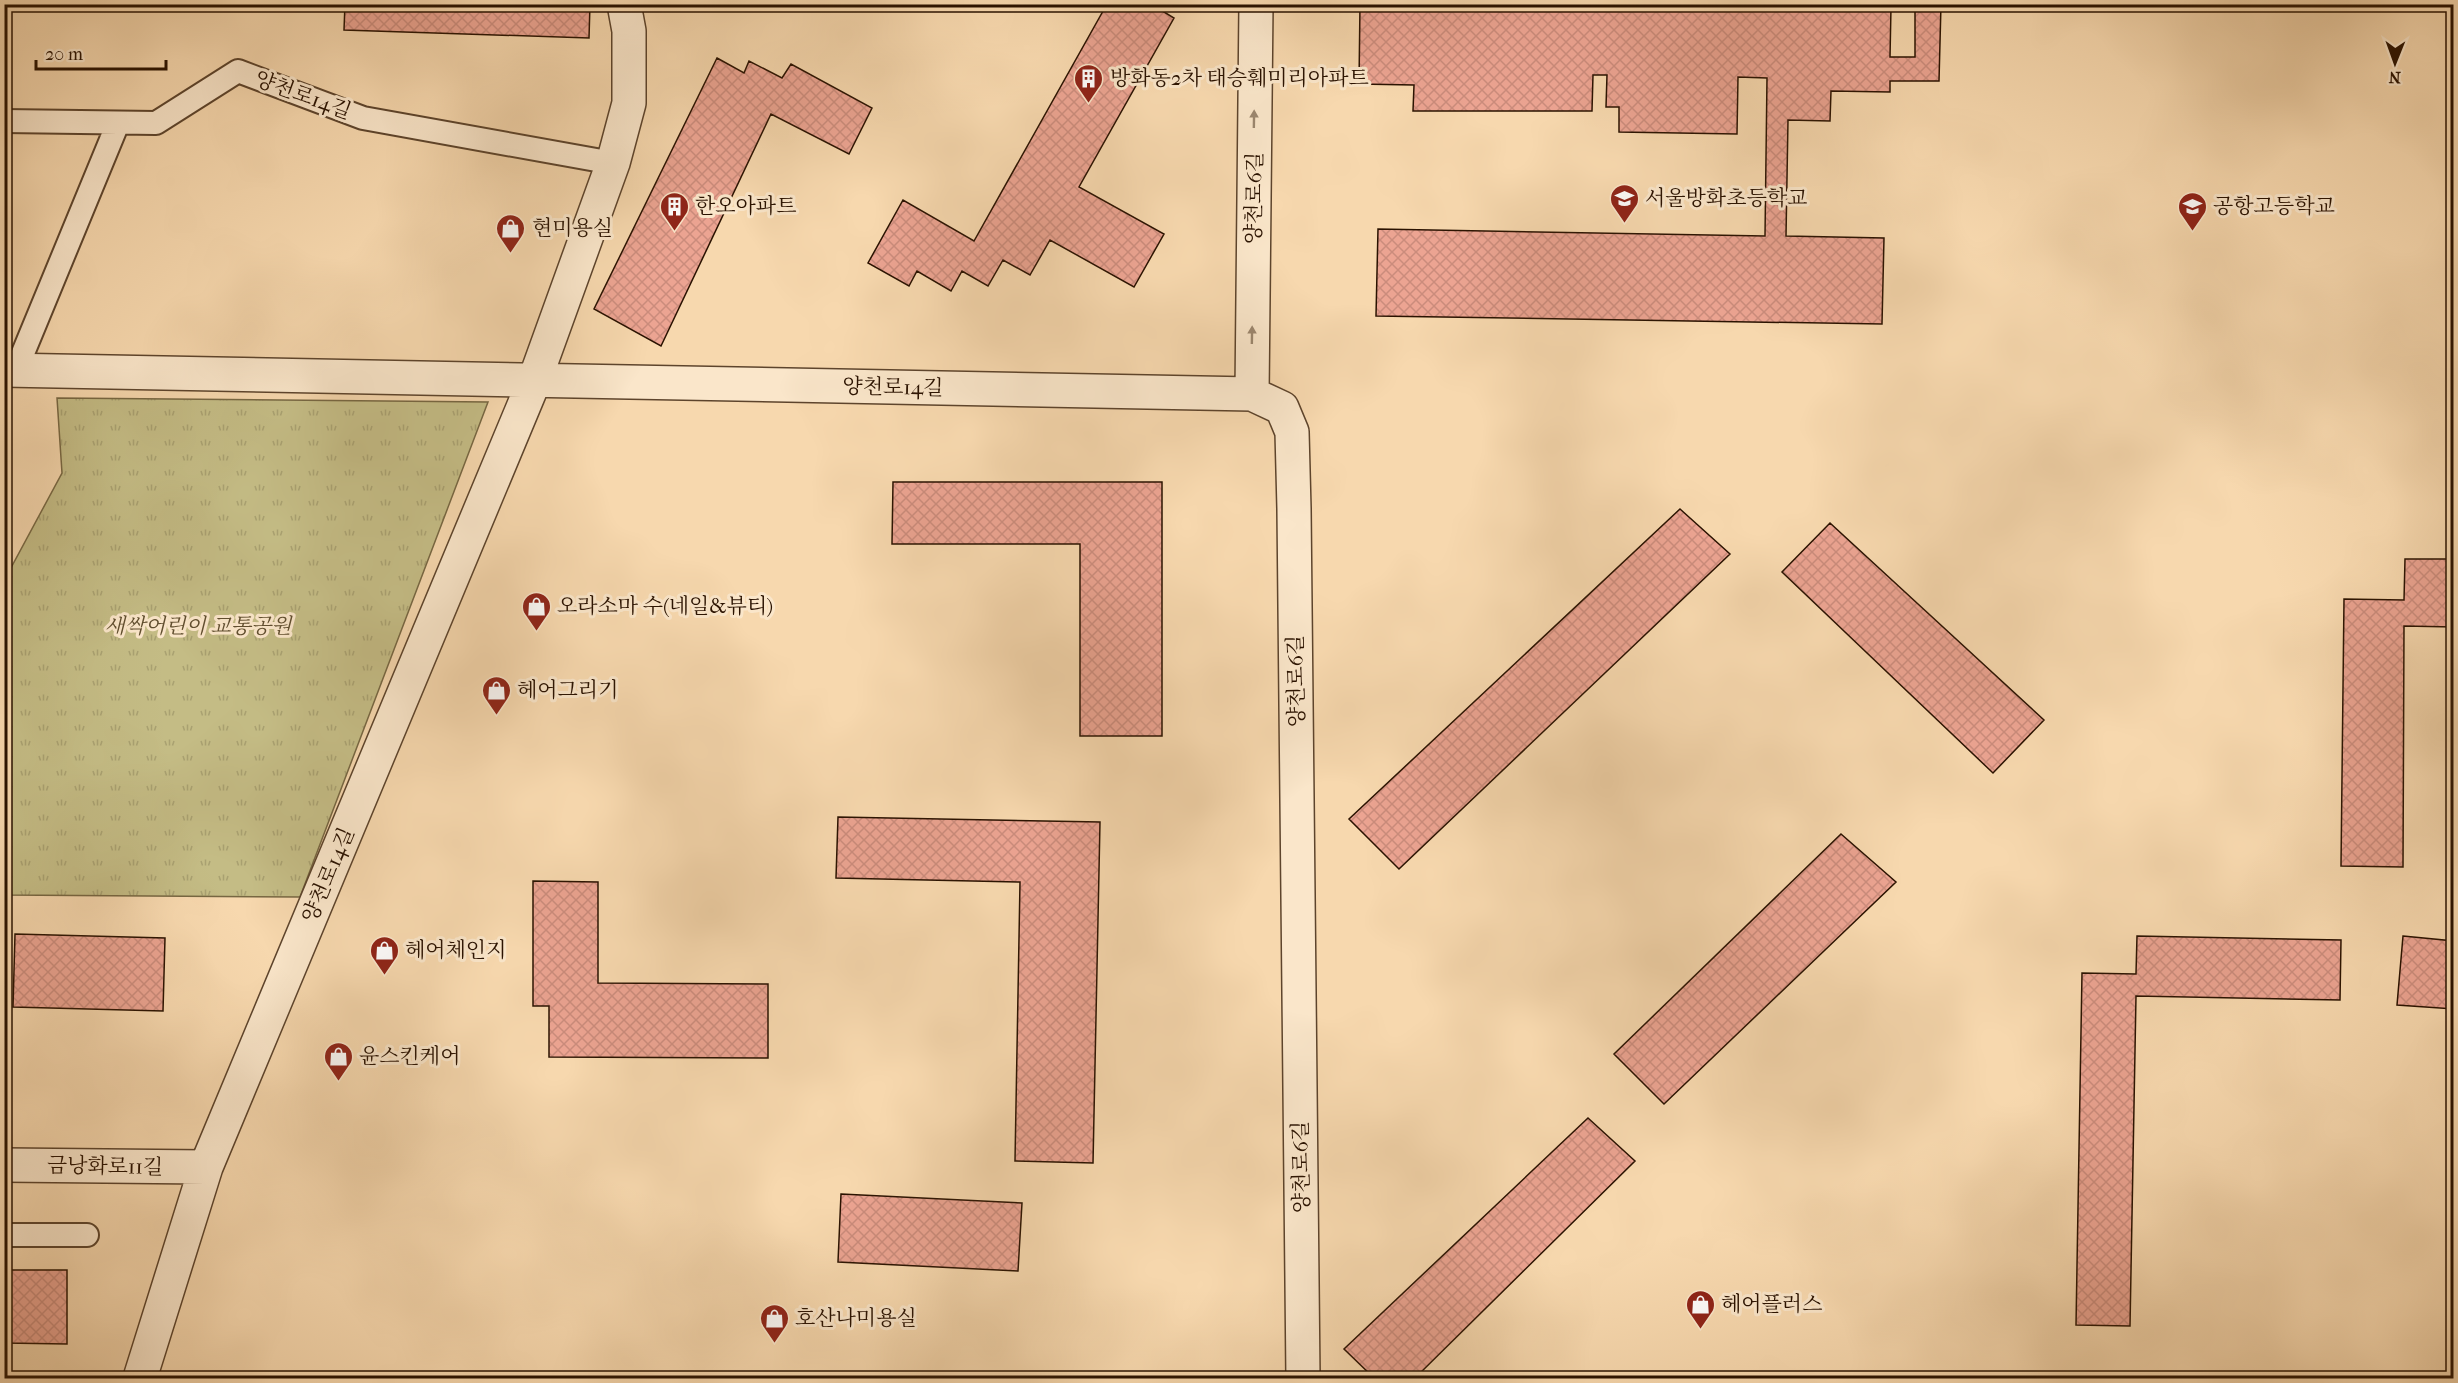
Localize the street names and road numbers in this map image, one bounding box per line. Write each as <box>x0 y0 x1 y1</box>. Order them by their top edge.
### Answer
street label: 양천로14길 <box>251 66 355 124</box>
street label: 양천로6길 <box>1241 152 1267 244</box>
street label: 양천로14길 <box>842 374 944 400</box>
street label: 양천로6길 <box>1283 635 1309 727</box>
street label: 양천로14길 <box>297 824 359 926</box>
street label: 양천로6길 <box>1288 1121 1314 1213</box>
street label: 금낭화로11길 <box>47 1153 163 1179</box>

